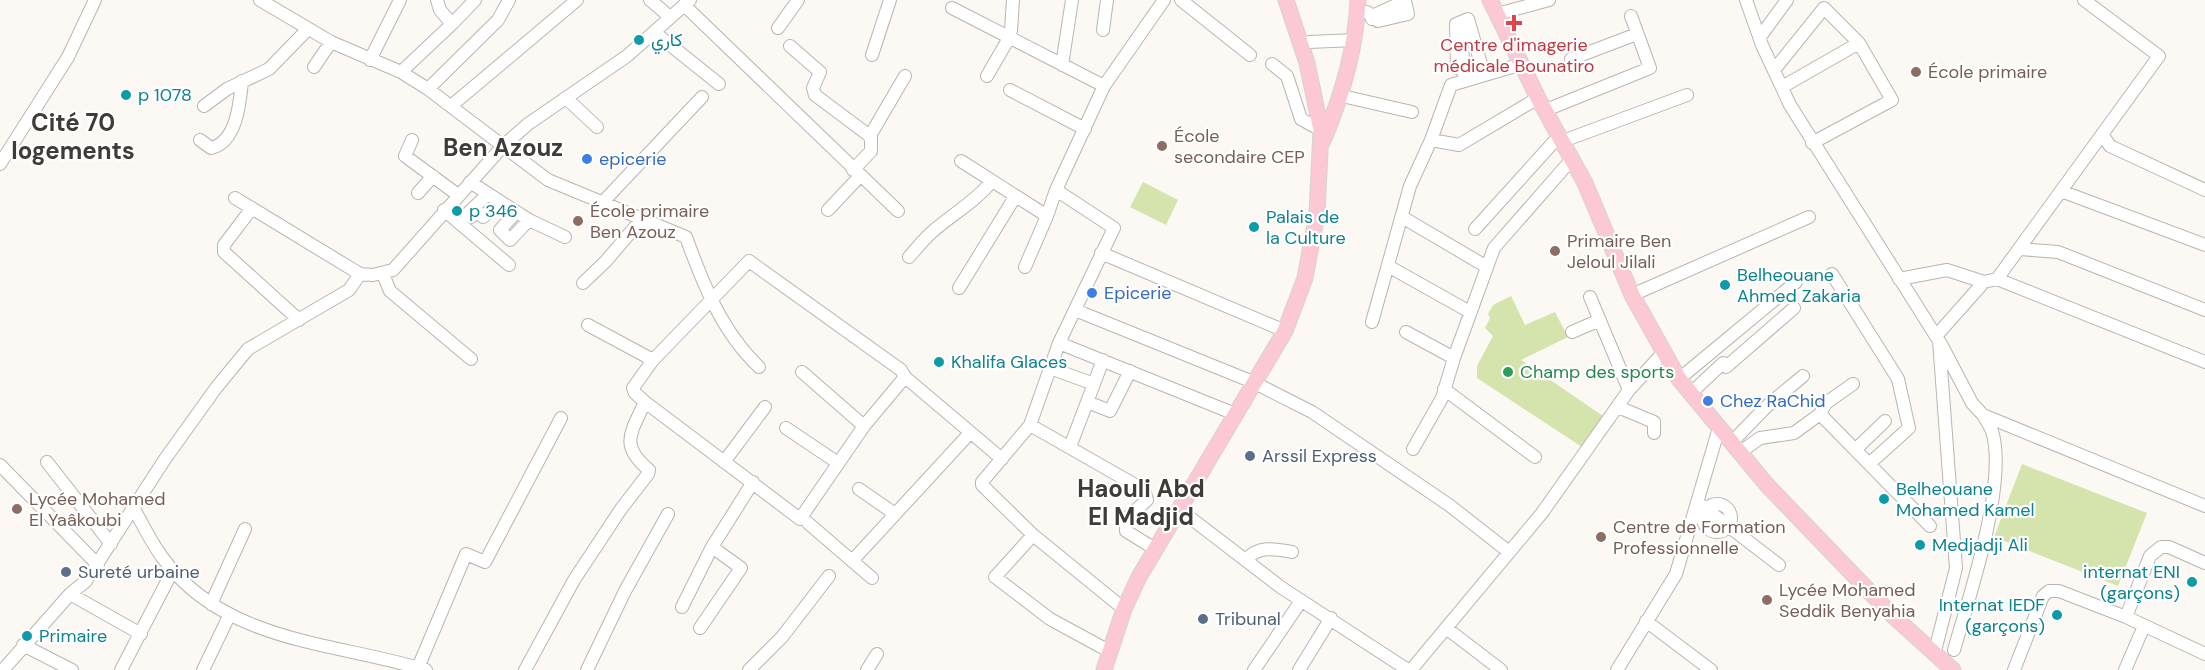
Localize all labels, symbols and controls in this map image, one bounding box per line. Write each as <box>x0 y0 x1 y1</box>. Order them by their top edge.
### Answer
marker: Centre d'imagerie médicale Bounatiro <box>1505 14 1523 32</box>
place label: كاري <box>651 28 683 55</box>
marker: كاري <box>632 33 646 47</box>
place label: Centre d'imagerie médicale Bounatiro <box>1433 33 1595 78</box>
place label: École primaire <box>1928 60 2047 84</box>
marker: École primaire <box>1909 65 1923 79</box>
place label: p 1078 <box>138 83 192 107</box>
marker: p 1078 <box>119 88 133 102</box>
district label: Cité 70 logements <box>11 107 135 166</box>
place label: École secondaire CEP <box>1174 124 1305 169</box>
district label: Ben Azouz <box>443 132 563 163</box>
marker: École secondaire CEP <box>1155 139 1169 153</box>
place label: epicerie <box>599 147 667 171</box>
marker: epicerie <box>580 152 594 166</box>
place label: p 346 <box>469 199 518 223</box>
place label: École primaire Ben Azouz <box>590 199 709 244</box>
marker: p 346 <box>450 204 464 218</box>
place label: Palais de la Culture <box>1266 205 1346 250</box>
marker: École primaire Ben Azouz <box>571 214 585 228</box>
marker: Palais de la Culture <box>1247 220 1261 234</box>
place label: Primaire Ben Jeloul Jilali <box>1567 229 1671 274</box>
marker: Primaire Ben Jeloul Jilali <box>1548 244 1562 258</box>
place label: Belheouane Ahmed Zakaria <box>1737 263 1861 308</box>
marker: Belheouane Ahmed Zakaria <box>1718 278 1732 292</box>
place label: Epicerie <box>1104 281 1171 305</box>
marker: Epicerie <box>1085 286 1099 300</box>
place label: Khalifa Glaces <box>951 350 1067 374</box>
marker: Khalifa Glaces <box>932 355 946 369</box>
place label: Champ des sports <box>1520 360 1674 384</box>
marker: Champ des sports <box>1501 365 1515 379</box>
place label: Chez RaChid <box>1720 389 1826 413</box>
marker: Chez RaChid <box>1701 394 1715 408</box>
place label: Arssil Express <box>1262 444 1377 468</box>
marker: Arssil Express <box>1243 449 1257 463</box>
district label: Haouli Abd El Madjid <box>1077 473 1205 532</box>
place label: Belheouane Mohamed Kamel <box>1896 477 2034 522</box>
place label: Lycée Mohamed El Yaâkoubi <box>29 487 166 532</box>
marker: Belheouane Mohamed Kamel <box>1877 492 1891 506</box>
marker: Lycée Mohamed El Yaâkoubi <box>10 502 24 516</box>
place label: Centre de Formation Professionnelle <box>1613 515 1786 560</box>
marker: Centre de Formation Professionnelle <box>1594 530 1608 544</box>
place label: Medjadji Ali <box>1932 533 2028 557</box>
marker: Medjadji Ali <box>1913 538 1927 552</box>
place label: Sureté urbaine <box>78 560 200 584</box>
place label: internat ENI (garçons) <box>2083 560 2180 605</box>
marker: Sureté urbaine <box>59 565 73 579</box>
marker: internat ENI (garçons) <box>2185 575 2199 589</box>
place label: Lycée Mohamed Seddik Benyahia <box>1779 578 1916 623</box>
marker: Lycée Mohamed Seddik Benyahia <box>1760 593 1774 607</box>
place label: Internat IEDF (garçons) <box>1939 593 2045 638</box>
place label: Tribunal <box>1215 607 1281 631</box>
marker: Internat IEDF (garçons) <box>2050 608 2064 622</box>
marker: Tribunal <box>1196 612 1210 626</box>
place label: Primaire <box>39 624 107 648</box>
marker: Primaire <box>20 629 34 643</box>

